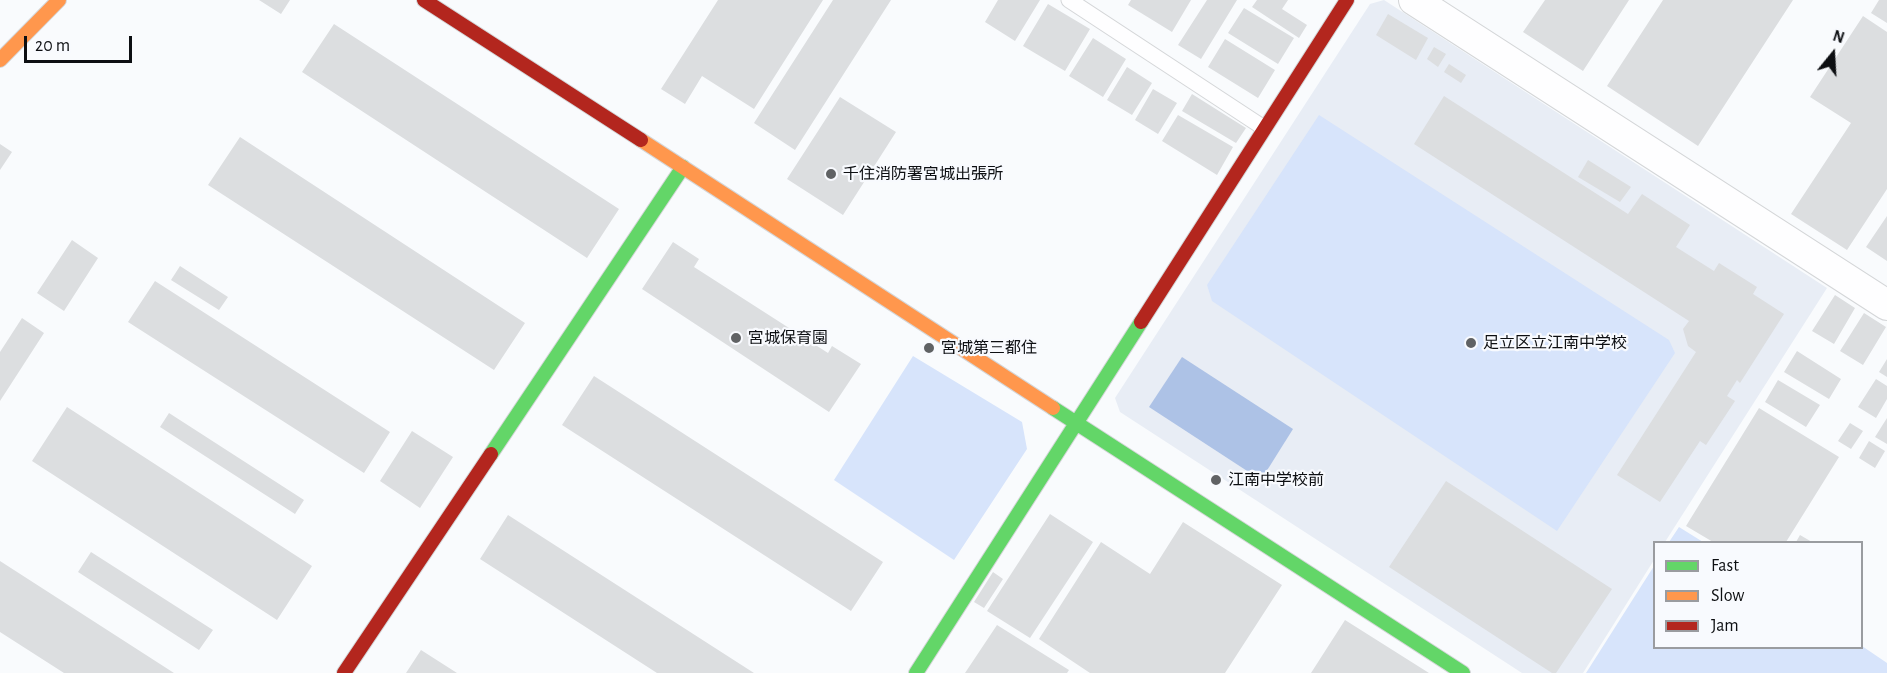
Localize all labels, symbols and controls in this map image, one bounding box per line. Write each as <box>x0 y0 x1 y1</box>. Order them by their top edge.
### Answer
scale bar <box>27 24 135 62</box>
north arrow <box>1803 24 1863 84</box>
text: N <box>1831 28 1846 46</box>
text: 20 m <box>35 37 70 55</box>
place label: 千住消防署宮城出張所 <box>843 164 1003 184</box>
marker: 千住消防署宮城出張所 <box>824 167 838 181</box>
place label: 宮城保育園 <box>748 328 828 348</box>
marker: 宮城保育園 <box>729 331 743 345</box>
place label: 足立区立江南中学校 <box>1483 333 1627 353</box>
marker: 足立区立江南中学校 <box>1464 336 1478 350</box>
place label: 宮城第三都住 <box>941 338 1037 358</box>
marker: 宮城第三都住 <box>922 341 936 355</box>
place label: 江南中学校前 <box>1228 470 1324 490</box>
marker: 江南中学校前 <box>1209 473 1223 487</box>
legend <box>1653 541 1863 649</box>
text: Fast <box>1711 557 1739 575</box>
text: Slow <box>1711 587 1744 605</box>
text: Jam <box>1711 617 1739 635</box>

